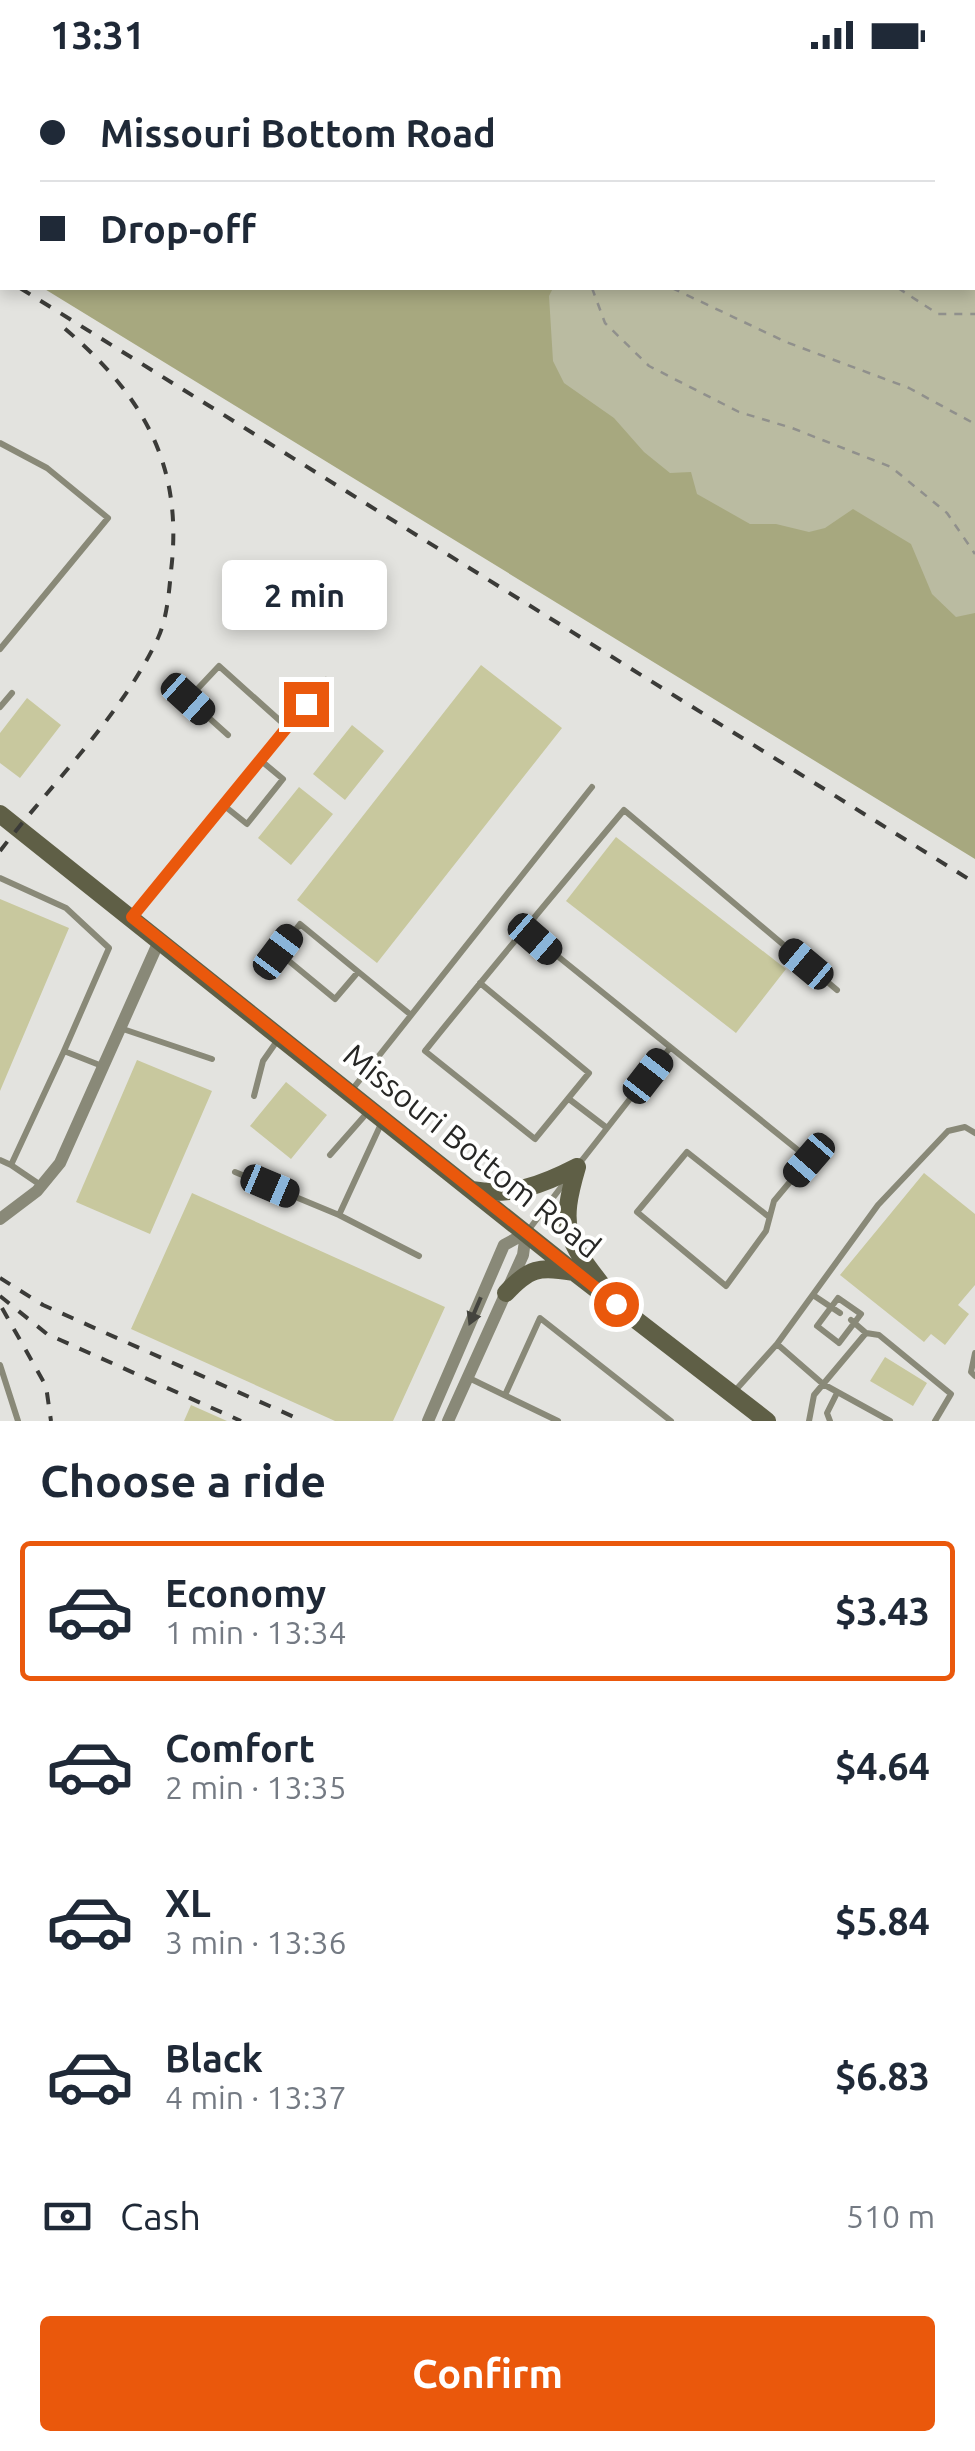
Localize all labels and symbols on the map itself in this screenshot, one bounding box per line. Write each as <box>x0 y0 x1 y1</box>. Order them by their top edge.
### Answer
callout: 2 min <box>224 559 388 629</box>
car <box>156 668 220 730</box>
route end <box>284 682 329 727</box>
car <box>503 908 567 970</box>
car <box>248 919 308 985</box>
car <box>773 933 839 995</box>
street label: Missouri Bottom Road <box>337 1036 608 1265</box>
car <box>618 1043 678 1109</box>
car <box>778 1128 840 1192</box>
car <box>237 1160 303 1212</box>
route start <box>594 1282 639 1327</box>
one-way arrow <box>467 1296 483 1326</box>

